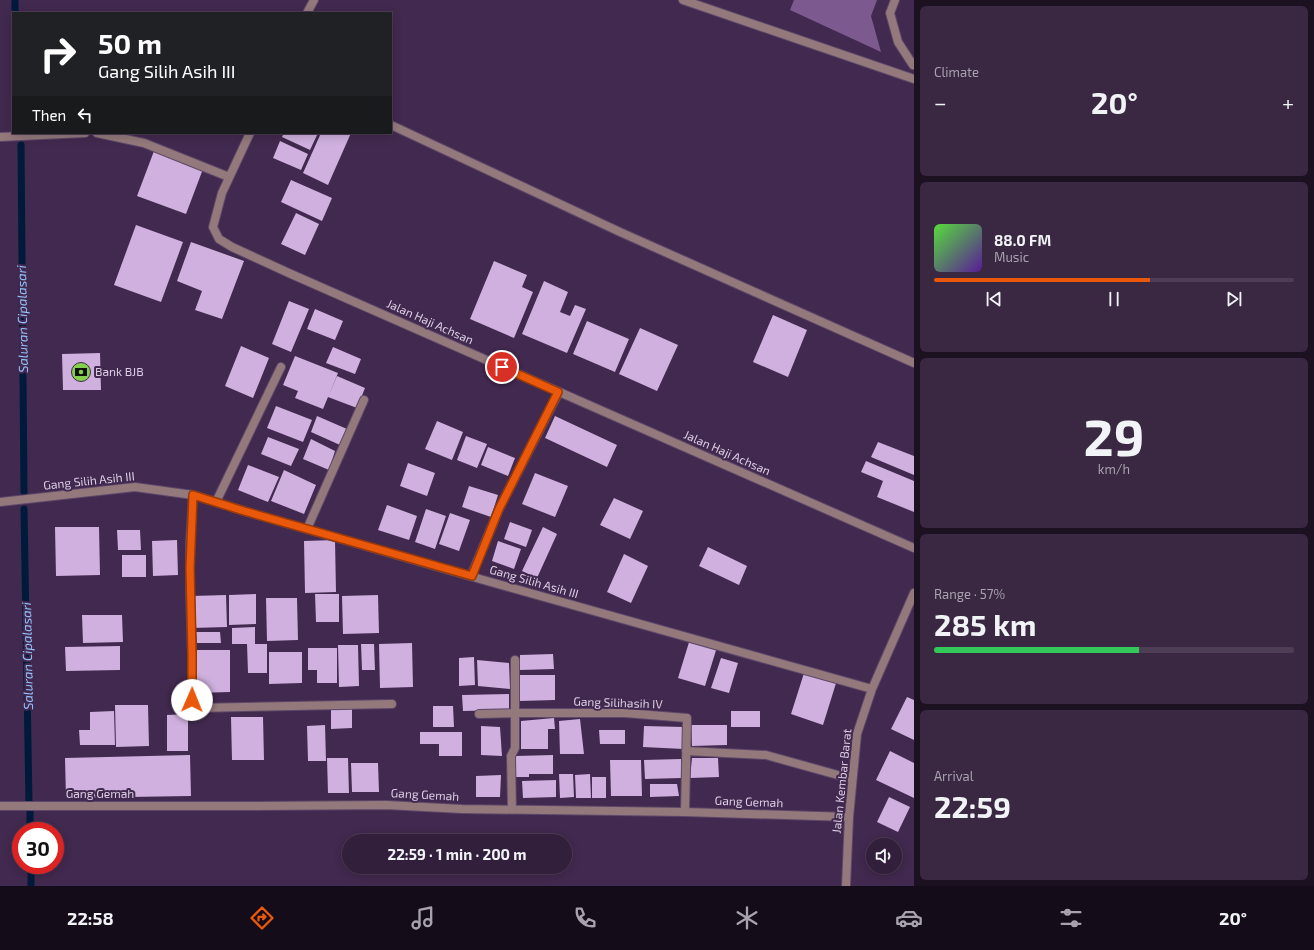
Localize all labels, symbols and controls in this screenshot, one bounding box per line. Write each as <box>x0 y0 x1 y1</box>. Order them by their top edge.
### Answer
text: 50 m <box>98 26 162 60</box>
icon: right <box>32 28 84 80</box>
text: Gang Silih Asih III <box>98 60 236 82</box>
text: Climate <box>934 64 979 80</box>
text: 20° <box>1091 84 1138 120</box>
text: − <box>934 89 947 115</box>
text: + <box>1282 89 1294 115</box>
icon: left <box>74 104 96 126</box>
text: Then <box>32 106 66 124</box>
text: 88.0 FM <box>994 231 1051 249</box>
text: Music <box>994 249 1029 265</box>
water label: Saluran Cipalasari <box>13 265 31 373</box>
icon: previous <box>983 288 1005 310</box>
icon: pause <box>1103 288 1125 310</box>
icon: next <box>1223 288 1245 310</box>
street label: Jalan Haji Achsan <box>384 296 476 347</box>
pin <box>485 350 519 384</box>
icon: arrive <box>491 356 513 378</box>
bank icon: Bank BJB <box>70 361 92 383</box>
place label: Bank BJB <box>95 364 144 378</box>
text: 29 <box>1084 404 1144 466</box>
street label: Jalan Haji Achsan <box>681 427 773 478</box>
text: km/h <box>1098 461 1130 477</box>
street label: Gang Silih Asih III <box>43 468 135 492</box>
street label: Gang Silih Asih III <box>488 562 580 600</box>
text: Range · 57% <box>934 586 1005 602</box>
water label: Saluran Cipalasari <box>18 602 36 710</box>
text: 285 km <box>934 606 1036 642</box>
position arrow <box>171 679 213 721</box>
street label: Gang Silihasih IV <box>573 693 664 711</box>
street label: Jalan Kembar Barat <box>829 728 854 834</box>
text: Arrival <box>934 768 974 784</box>
street label: Gang Gemah <box>390 785 460 803</box>
street label: Gang Gemah <box>66 786 134 800</box>
text: 22:59 <box>934 788 1011 824</box>
street label: Gang Gemah <box>715 793 784 809</box>
speed limit sign: 30 <box>12 822 64 874</box>
map controls <box>866 838 902 874</box>
button: sound <box>866 838 902 874</box>
text: 22:59 · 1 min · 200 m <box>387 845 527 863</box>
icon: directions <box>248 904 276 932</box>
icon: music <box>409 904 437 932</box>
icon: phone <box>571 904 599 932</box>
icon: climate <box>733 904 761 932</box>
icon: car <box>895 904 923 932</box>
icon: filters <box>1057 904 1085 932</box>
text: 22:58 <box>67 907 114 929</box>
text: 20° <box>1219 907 1247 929</box>

